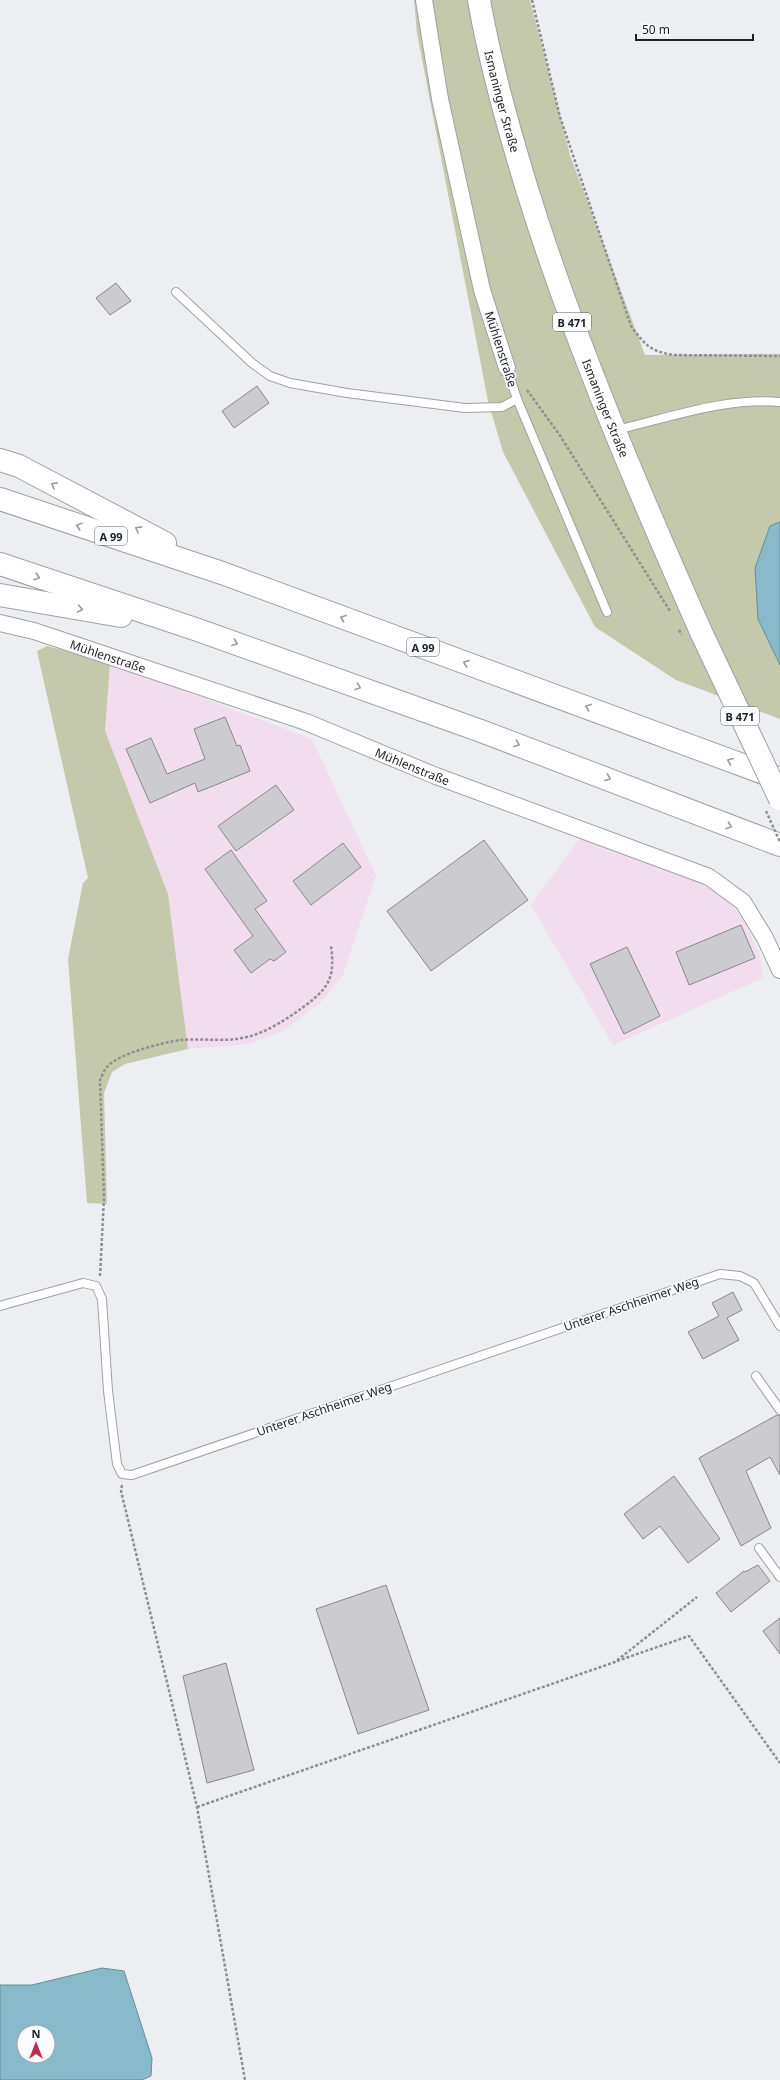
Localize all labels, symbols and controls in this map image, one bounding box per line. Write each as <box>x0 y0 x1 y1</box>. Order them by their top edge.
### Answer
scale bar <box>636 16 753 42</box>
text: 50 m <box>642 21 670 38</box>
street label: Ismaninger Straße <box>481 49 524 155</box>
street label: Mühlenstraße <box>481 309 521 389</box>
road number: B 471 <box>553 313 591 331</box>
street label: Ismaninger Straße <box>579 356 633 460</box>
one-way arrow <box>50 482 58 489</box>
one-way arrow <box>76 522 83 530</box>
one-way arrow <box>135 526 142 534</box>
road number: A 99 <box>95 527 127 545</box>
one-way arrow <box>33 572 40 580</box>
one-way arrow <box>77 604 83 613</box>
one-way arrow <box>340 614 347 622</box>
street label: Mühlenstraße <box>68 635 148 676</box>
road number: A 99 <box>407 638 439 656</box>
one-way arrow <box>232 639 239 647</box>
one-way arrow <box>462 659 469 667</box>
one-way arrow <box>354 682 361 690</box>
one-way arrow <box>584 704 591 712</box>
road number: B 471 <box>721 707 759 725</box>
one-way arrow <box>514 739 521 748</box>
street label: Mühlenstraße <box>373 743 452 789</box>
one-way arrow <box>727 757 734 765</box>
one-way arrow <box>605 774 612 782</box>
one-way arrow <box>726 821 733 829</box>
street label: Unterer Aschheimer Weg <box>561 1273 701 1335</box>
street label: Unterer Aschheimer Weg <box>254 1378 394 1440</box>
north arrow <box>16 2024 56 2064</box>
text: N <box>32 2026 40 2041</box>

